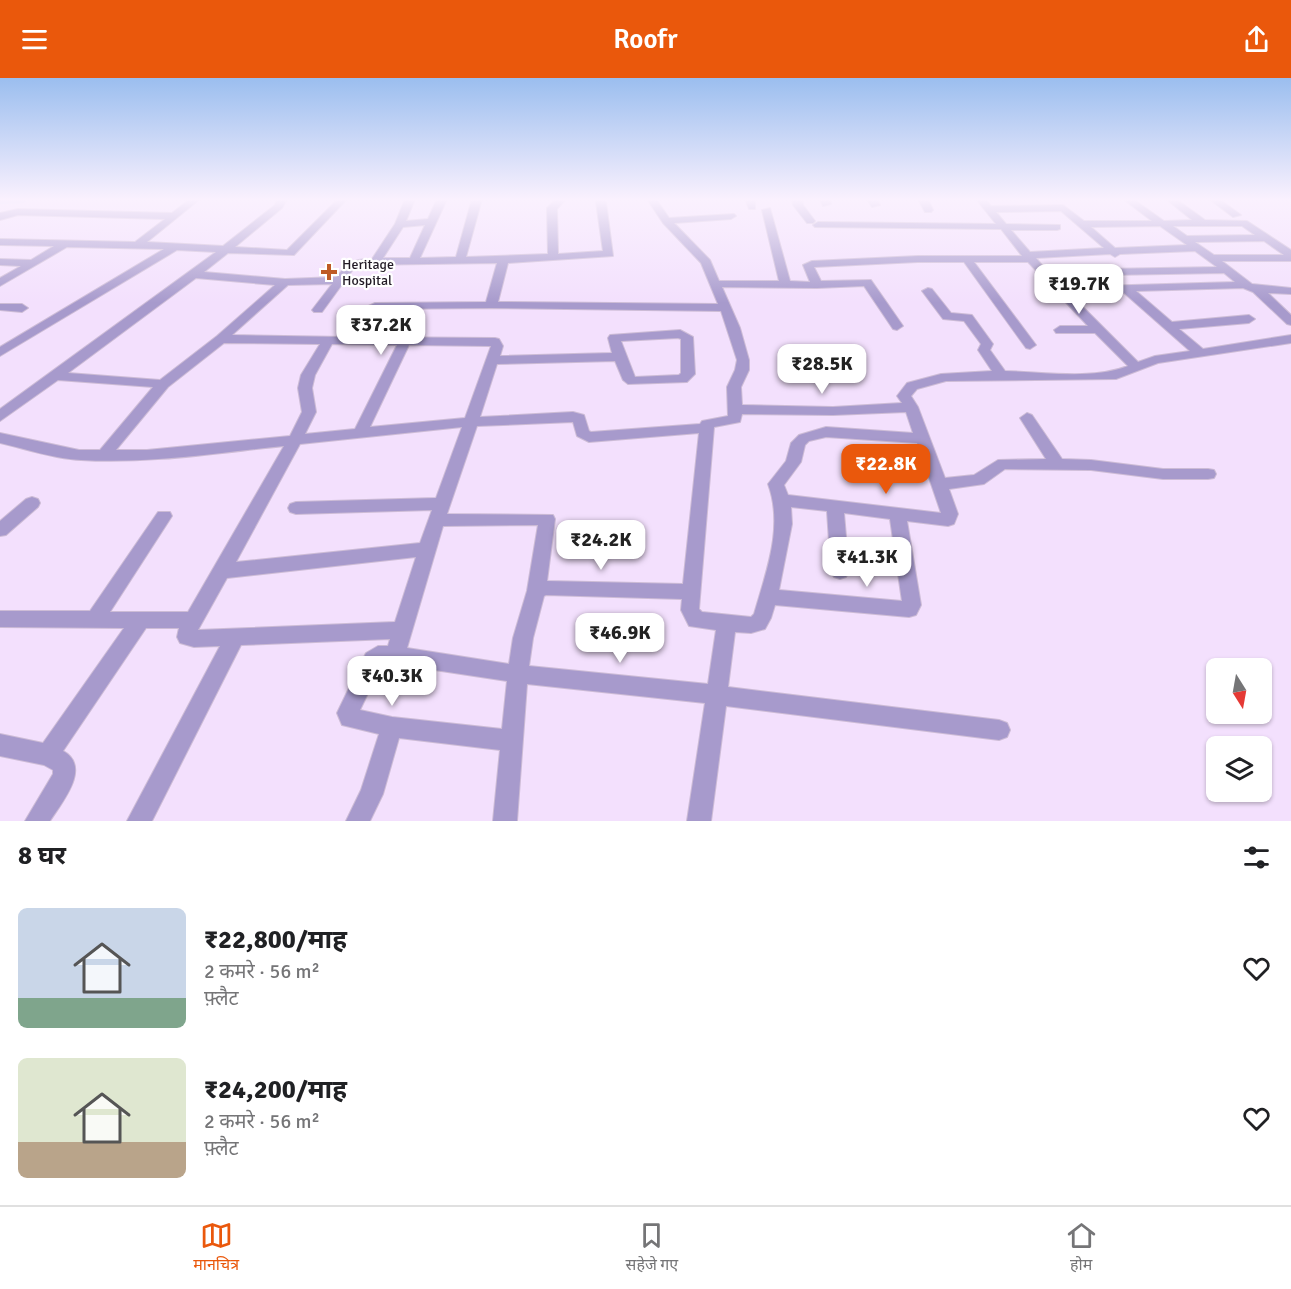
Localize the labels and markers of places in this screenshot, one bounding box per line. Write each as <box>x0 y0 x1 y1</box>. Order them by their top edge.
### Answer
place label: Heritage Hospital <box>342 256 394 289</box>
marker: Heritage Hospital <box>320 263 338 281</box>
pin: ₹19.7K <box>1030 264 1128 315</box>
pin: ₹37.2K <box>332 305 430 356</box>
pin: ₹28.5K <box>773 344 871 395</box>
pin: ₹22.8K <box>837 444 935 495</box>
pin: ₹24.2K <box>552 520 650 571</box>
pin: ₹41.3K <box>818 537 916 588</box>
pin: ₹46.9K <box>571 613 669 664</box>
pin: ₹40.3K <box>343 656 441 707</box>

